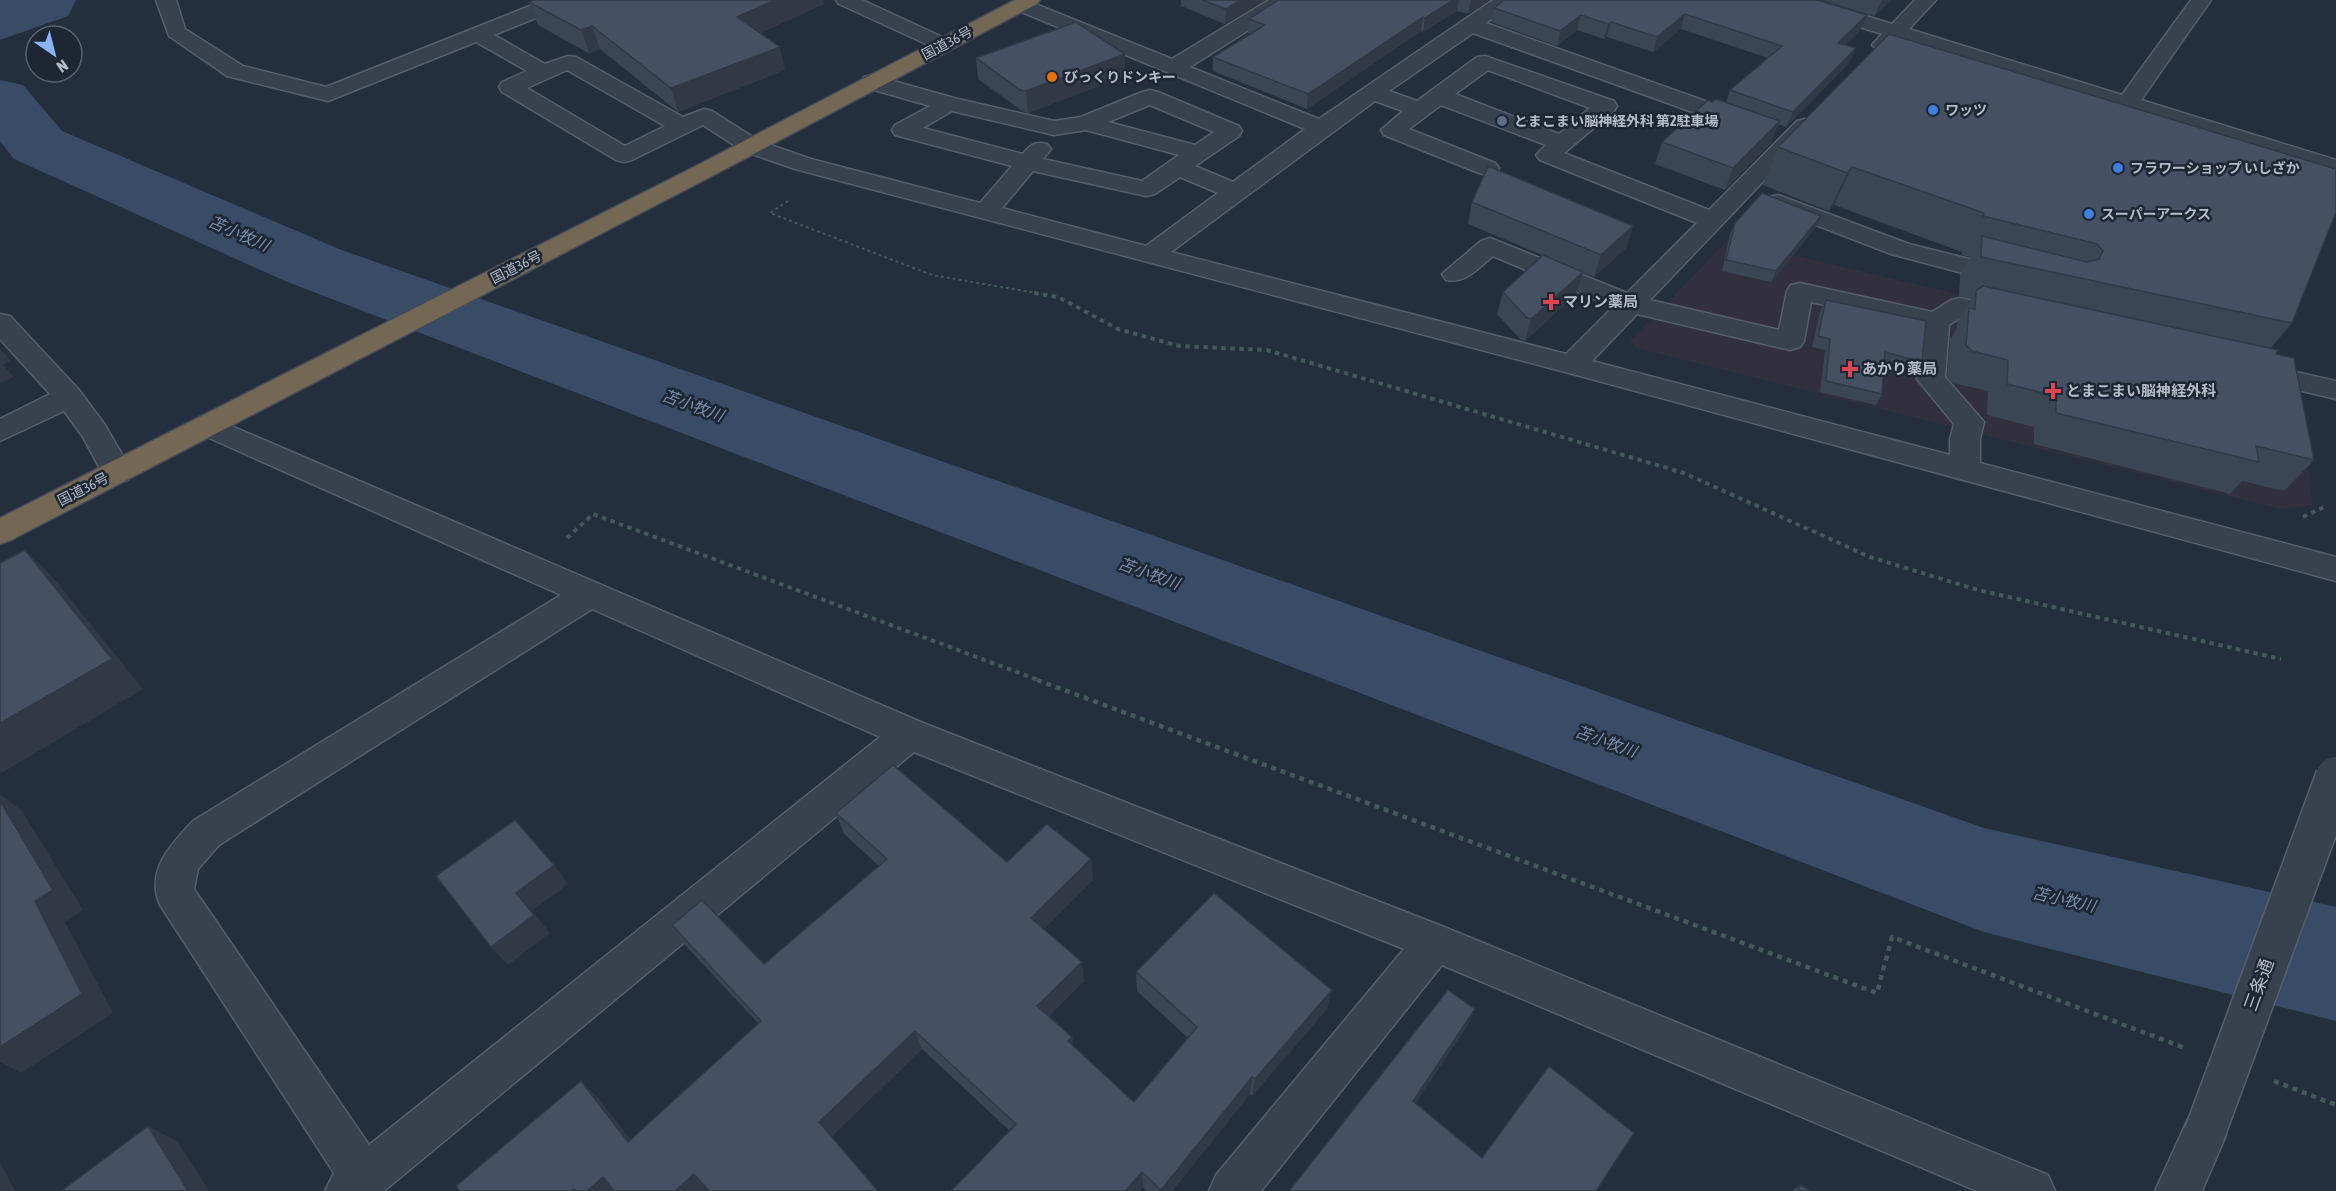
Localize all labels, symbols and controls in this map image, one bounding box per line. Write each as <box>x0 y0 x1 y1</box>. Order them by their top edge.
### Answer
street label: 国道36号 <box>919 23 975 63</box>
north arrow <box>24 24 84 84</box>
text: N <box>54 56 72 76</box>
place label: びっくりドンキー <box>1064 69 1176 85</box>
marker: びっくりドンキー <box>1045 70 1059 84</box>
place label: ワッツ <box>1945 102 1987 118</box>
marker: ワッツ <box>1926 103 1940 117</box>
place label: とまこまい脳神経外科 第2駐車場 <box>1514 113 1719 129</box>
marker: とまこまい脳神経外科 第2駐車場 <box>1495 114 1509 128</box>
place label: フラワーショップ いしざか <box>2130 160 2300 176</box>
marker: フラワーショップ いしざか <box>2111 161 2125 175</box>
place label: スーパーアークス <box>2101 206 2211 222</box>
marker: スーパーアークス <box>2082 207 2096 221</box>
water label: 苫小牧川 <box>206 212 274 255</box>
street label: 国道36号 <box>488 247 544 287</box>
place label: マリン薬局 <box>1563 293 1638 310</box>
marker: マリン薬局 <box>1544 295 1558 309</box>
place label: あかり薬局 <box>1862 360 1937 377</box>
marker: あかり薬局 <box>1843 362 1857 376</box>
marker: とまこまい脳神経外科 <box>2044 382 2062 400</box>
place label: とまこまい脳神経外科 <box>2066 382 2216 399</box>
water label: 苫小牧川 <box>660 386 728 425</box>
street label: 国道36号 <box>55 469 111 509</box>
water label: 苫小牧川 <box>1116 554 1184 593</box>
water label: 苫小牧川 <box>1573 722 1641 761</box>
water label: 苫小牧川 <box>2031 883 2099 915</box>
street label: 三条通 <box>2239 956 2278 1014</box>

